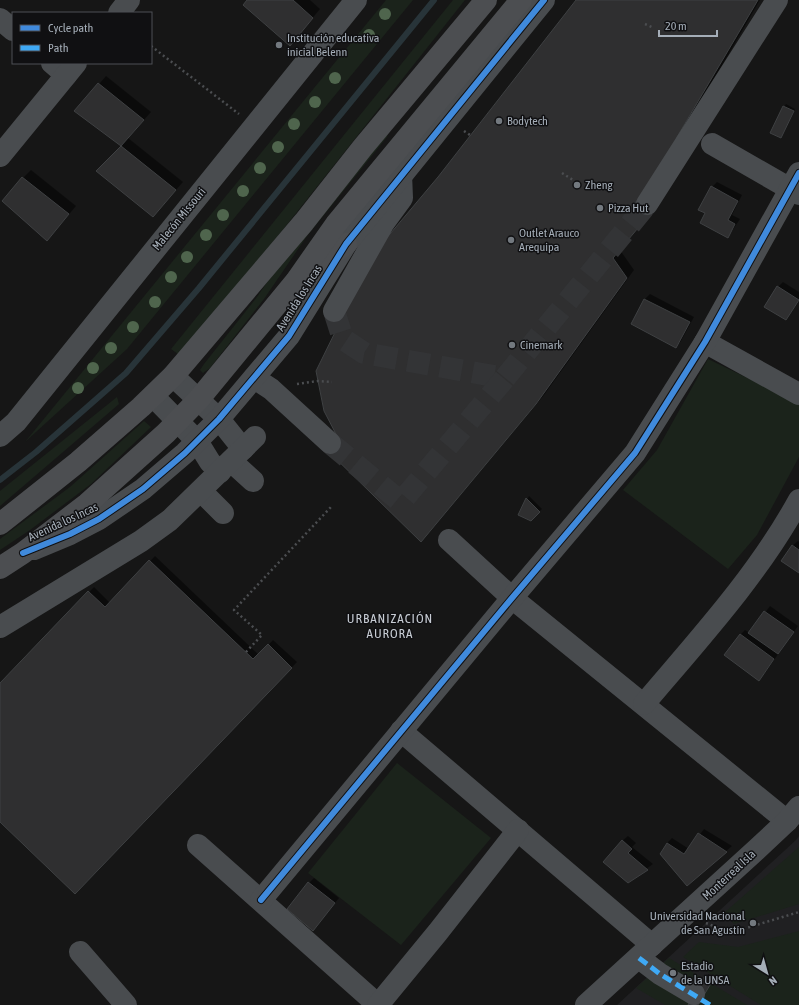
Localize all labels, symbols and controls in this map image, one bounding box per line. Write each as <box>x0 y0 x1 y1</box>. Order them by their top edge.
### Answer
legend <box>12 12 152 64</box>
scale bar <box>659 12 717 38</box>
text: 20 m <box>665 19 687 33</box>
text: Cycle path <box>48 21 93 35</box>
place label: Institución educativa inicial Belenn <box>287 31 379 59</box>
marker: Institución educativa inicial Belenn <box>274 40 284 50</box>
text: Path <box>48 41 69 55</box>
place label: Bodytech <box>507 114 548 128</box>
marker: Bodytech <box>494 116 504 126</box>
place label: Zheng <box>585 178 613 192</box>
marker: Zheng <box>572 180 582 190</box>
street label: Malecón Missouri <box>149 185 209 253</box>
place label: Pizza Hut <box>608 201 649 215</box>
marker: Pizza Hut <box>595 203 605 213</box>
place label: Outlet Arauco Arequipa <box>519 226 580 254</box>
marker: Outlet Arauco Arequipa <box>506 235 516 245</box>
street label: Avenida los Incas <box>273 262 325 334</box>
place label: Cinemark <box>520 338 563 352</box>
marker: Cinemark <box>507 340 517 350</box>
street label: Avenida los Incas <box>26 500 100 544</box>
district label: URBANIZACIÓN AURORA <box>347 611 433 641</box>
street label: Monterreal Isla <box>700 847 758 903</box>
place label: Universidad Nacional de San Agustín <box>650 909 746 937</box>
marker: Universidad Nacional de San Agustín <box>748 918 758 928</box>
north arrow <box>747 953 787 993</box>
place label: Estadio de la UNSA <box>681 959 729 987</box>
marker: Estadio de la UNSA <box>668 968 678 978</box>
text: N <box>767 974 779 988</box>

